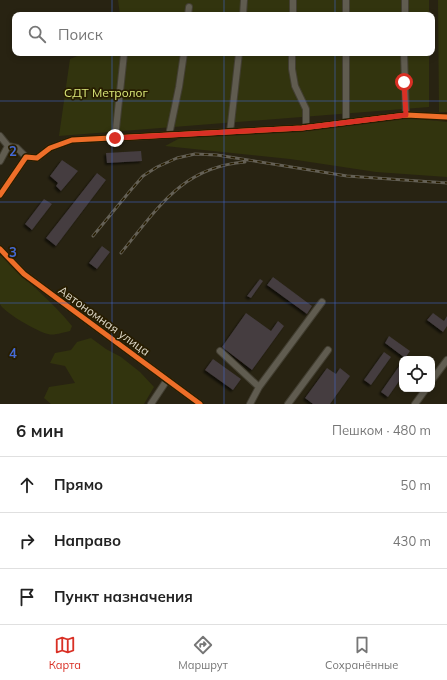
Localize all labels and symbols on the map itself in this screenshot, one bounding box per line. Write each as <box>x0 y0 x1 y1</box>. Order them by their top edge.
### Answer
route start <box>395 73 413 91</box>
park label: СДТ Метролог <box>64 85 149 100</box>
route end <box>106 129 124 147</box>
text: 2 <box>9 143 17 159</box>
text: 3 <box>9 244 17 260</box>
street label: Автономная улица <box>56 282 153 359</box>
text: 4 <box>9 345 17 361</box>

